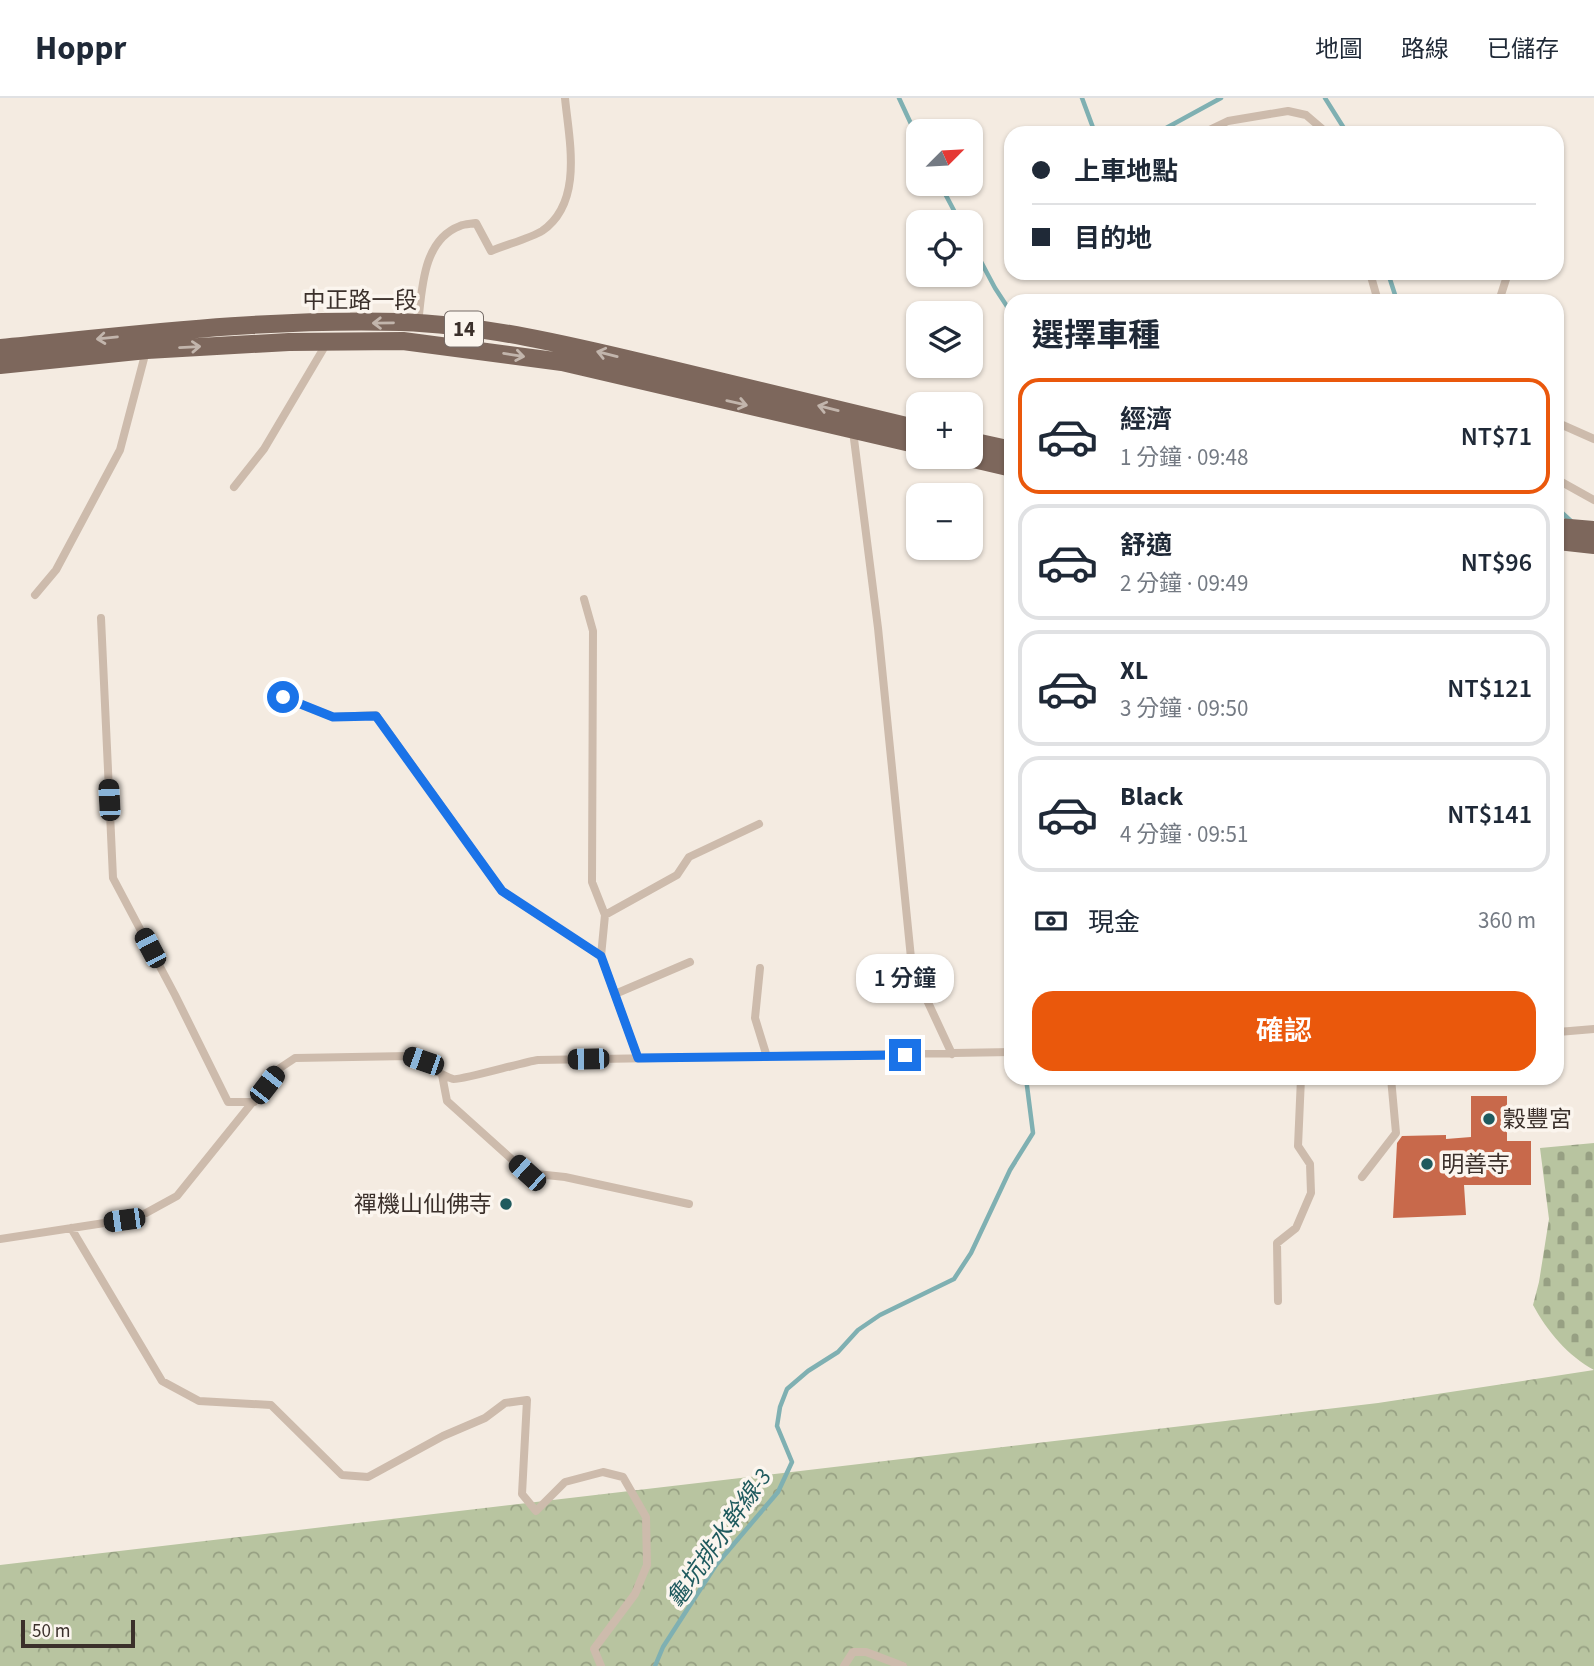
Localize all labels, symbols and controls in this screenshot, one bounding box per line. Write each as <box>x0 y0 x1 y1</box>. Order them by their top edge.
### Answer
text: Hoppr <box>35 25 127 72</box>
text: 地圖 <box>1315 32 1363 67</box>
text: 路線 <box>1401 32 1449 67</box>
text: 已儲存 <box>1487 32 1559 67</box>
north arrow <box>906 119 984 196</box>
map controls <box>906 119 983 560</box>
text: 上車地點 <box>1074 153 1178 190</box>
button: locate <box>906 210 983 287</box>
text: 目的地 <box>1074 220 1152 257</box>
street label: 中正路一段 <box>303 284 418 317</box>
button: layers <box>906 301 983 378</box>
road number: 14 <box>445 312 483 346</box>
text: 選擇車種 <box>1032 313 1160 359</box>
one-way arrow <box>371 316 394 329</box>
one-way arrow <box>96 331 118 344</box>
one-way arrow <box>178 341 201 354</box>
one-way arrow <box>596 347 619 360</box>
one-way arrow <box>502 349 525 362</box>
button: + <box>906 392 983 469</box>
one-way arrow <box>725 396 748 410</box>
one-way arrow <box>818 401 840 414</box>
text: 經濟 <box>1120 401 1172 438</box>
icon: car <box>1036 405 1099 468</box>
text: NT$71 <box>1461 418 1532 455</box>
text: 1 分鐘 · 09:48 <box>1120 441 1248 474</box>
button: − <box>906 483 983 560</box>
text: 舒適 <box>1120 527 1172 564</box>
icon: car <box>1036 531 1099 594</box>
text: NT$96 <box>1461 544 1532 581</box>
text: 2 分鐘 · 09:49 <box>1120 567 1248 600</box>
text: XL <box>1120 652 1148 689</box>
icon: car <box>1036 657 1099 720</box>
text: NT$121 <box>1447 670 1532 707</box>
route start <box>267 681 299 713</box>
text: 3 分鐘 · 09:50 <box>1120 692 1248 725</box>
car <box>98 778 121 822</box>
text: Black <box>1120 778 1183 815</box>
icon: car <box>1036 783 1099 846</box>
text: NT$141 <box>1447 796 1532 833</box>
text: 4 分鐘 · 09:51 <box>1120 818 1248 851</box>
icon: cash <box>1032 902 1070 940</box>
text: 現金 <box>1088 904 1140 941</box>
text: 360 m <box>1478 904 1536 937</box>
car <box>131 925 170 971</box>
callout: 1 分鐘 <box>856 954 954 1002</box>
text: 1 分鐘 <box>874 962 936 995</box>
button: 確認 <box>1032 991 1536 1071</box>
route end <box>889 1039 921 1071</box>
car <box>400 1044 447 1078</box>
car <box>567 1048 610 1070</box>
car <box>246 1062 289 1108</box>
place label: 穀豐宮 <box>1503 1103 1572 1136</box>
marker: 穀豐宮 <box>1481 1111 1497 1127</box>
place label: 明善寺 <box>1441 1148 1510 1181</box>
car <box>505 1151 550 1195</box>
marker: 明善寺 <box>1419 1156 1435 1172</box>
place label: 禪機山仙佛寺 <box>354 1188 492 1221</box>
marker: 禪機山仙佛寺 <box>498 1196 514 1212</box>
car <box>102 1207 147 1233</box>
water label: 龜坑排水幹線-3 <box>658 1462 780 1615</box>
scale bar <box>21 1617 135 1649</box>
text: 50 m <box>32 1618 70 1645</box>

